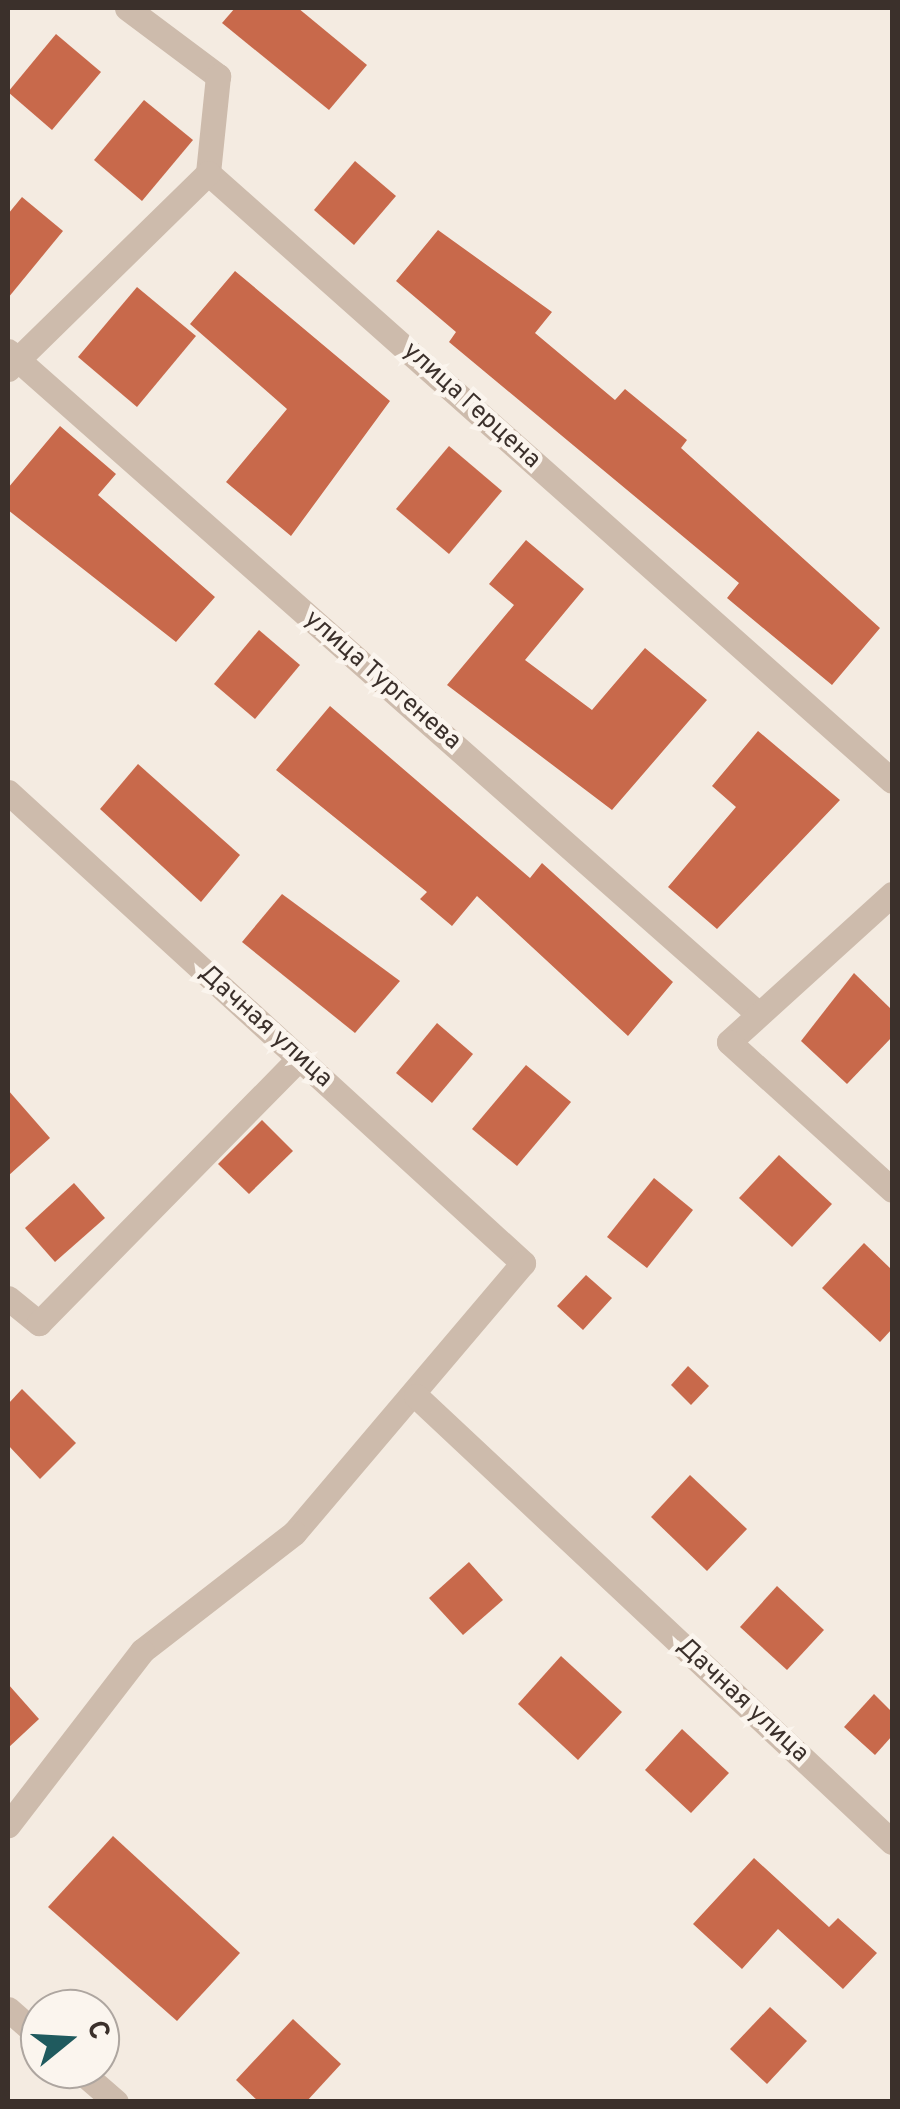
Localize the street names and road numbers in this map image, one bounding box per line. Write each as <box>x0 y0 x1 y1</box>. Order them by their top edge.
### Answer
street label: улица Герцена <box>396 336 546 476</box>
street label: улица Тургенева <box>297 604 467 758</box>
street label: Дачная улица <box>192 959 338 1095</box>
street label: Дачная улица <box>670 1632 814 1770</box>

